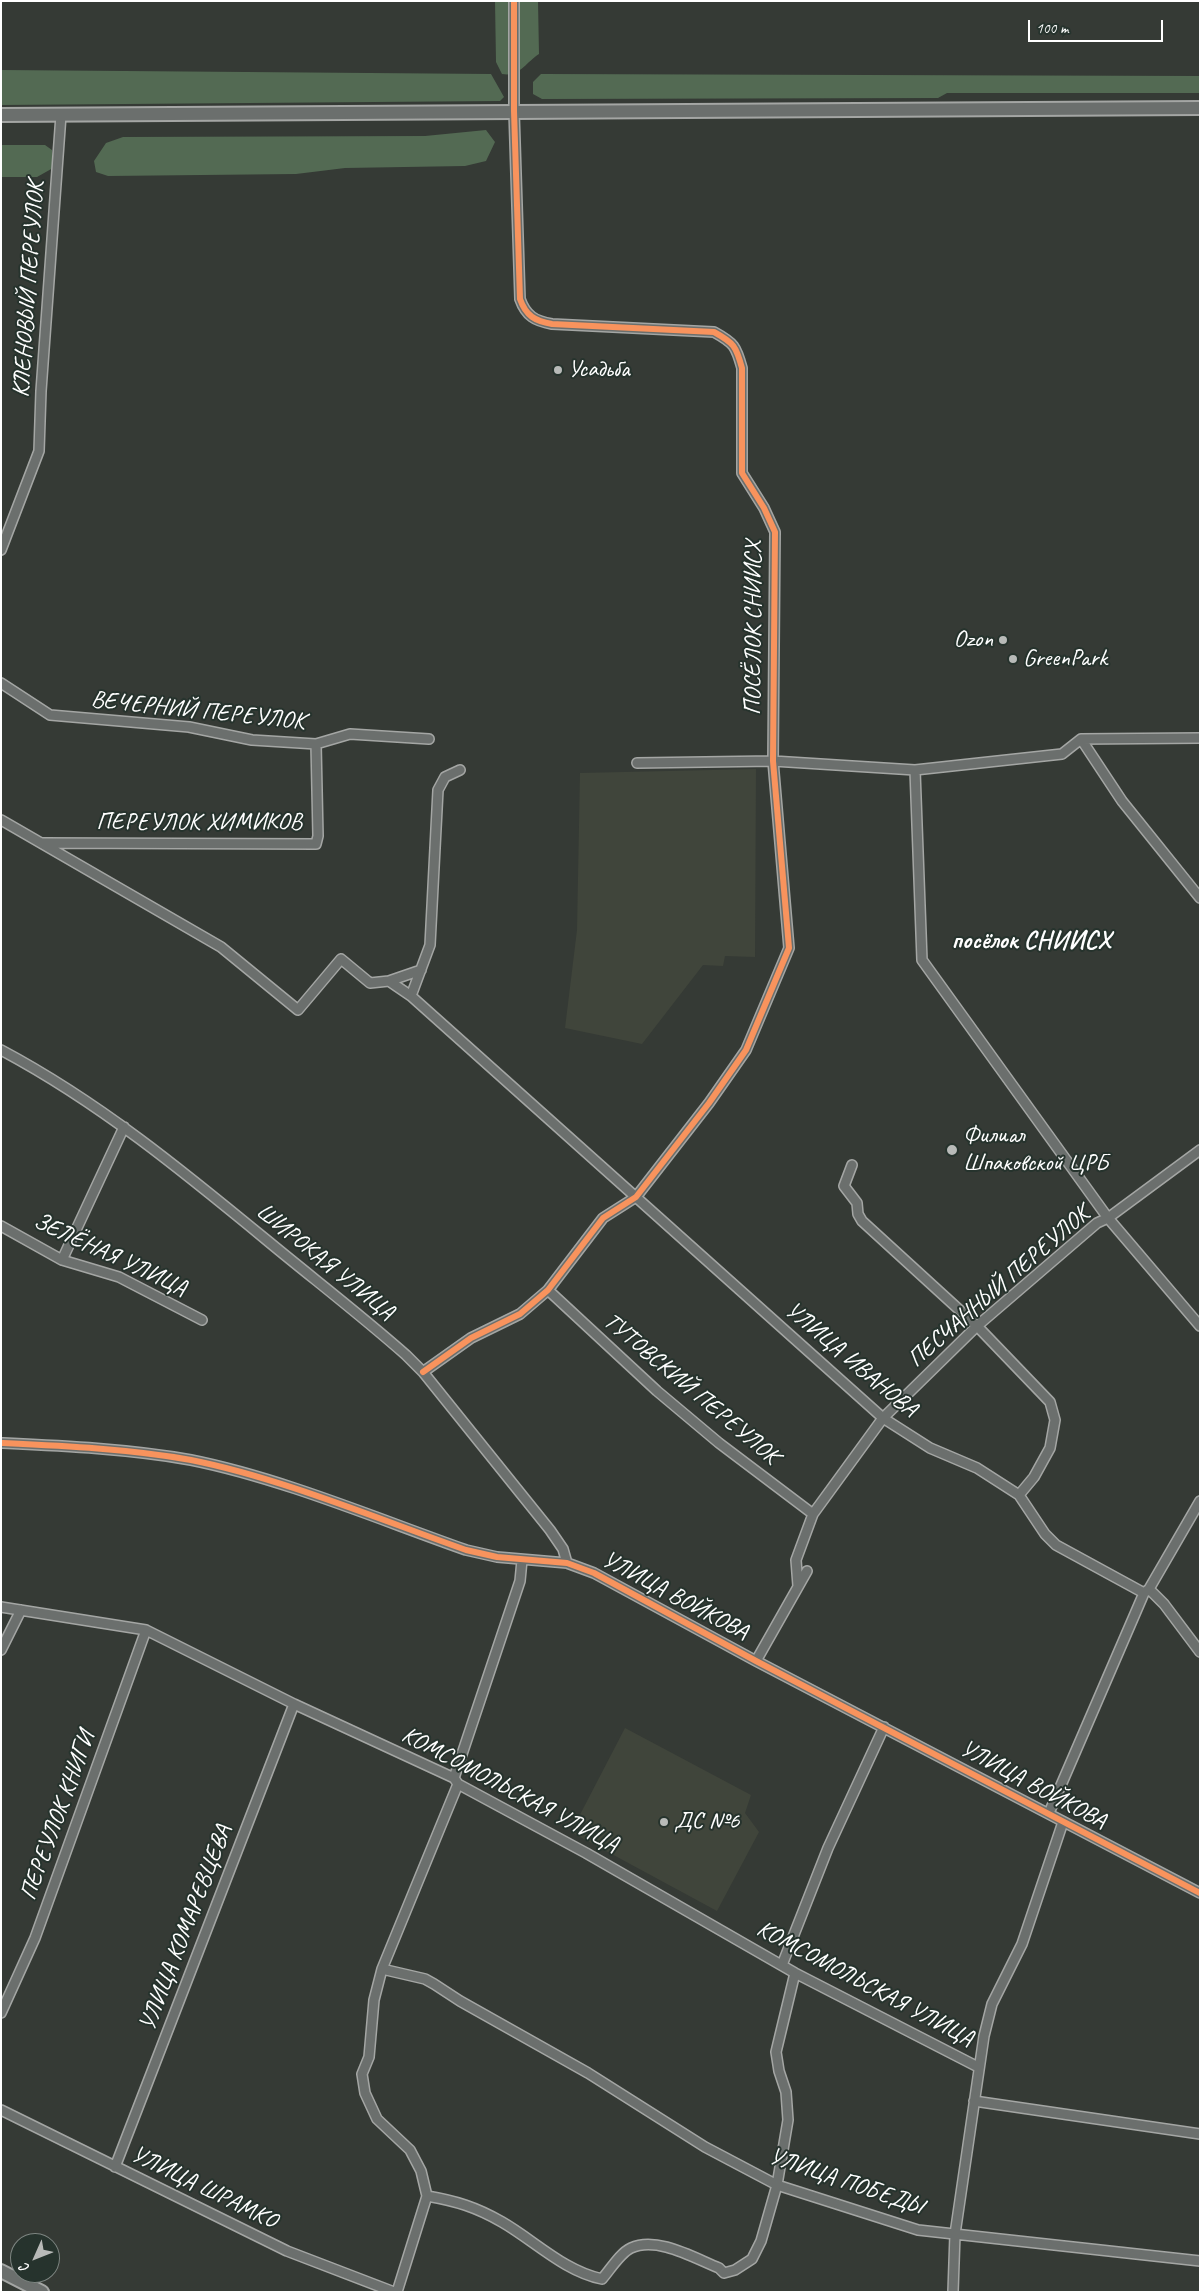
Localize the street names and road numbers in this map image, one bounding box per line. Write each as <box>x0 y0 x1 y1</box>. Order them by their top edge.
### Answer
street label: КЛЕНОВЫЙ ПЕРЕУЛОК <box>7 180 51 398</box>
street label: ПОСЁЛОК СНИИСХ <box>740 541 768 715</box>
street label: ВЕЧЕРНИЙ ПЕРЕУЛОК <box>90 685 306 737</box>
street label: ПЕРЕУЛОК ХИМИКОВ <box>96 809 302 837</box>
street label: ШИРОКАЯ УЛИЦА <box>250 1197 400 1327</box>
street label: ПЕСЧАННЫЙ ПЕРЕУЛОК <box>902 1200 1096 1374</box>
street label: ЗЕЛЁНАЯ УЛИЦА <box>29 1207 191 1303</box>
street label: УЛИЦА ИВАНОВА <box>779 1296 923 1424</box>
street label: ТУТОВСКИЙ ПЕРЕУЛОК <box>597 1307 785 1471</box>
street label: УЛИЦА ВОЙКОВА <box>597 1545 753 1647</box>
street label: КОМСОМОЛЬСКАЯ УЛИЦА <box>397 1721 623 1859</box>
street label: ПЕРЕУЛОК КНИГИ <box>14 1728 102 1904</box>
street label: УЛИЦА ВОЙКОВА <box>955 1734 1111 1836</box>
street label: УЛИЦА КОМАРЕВЦЕВА <box>134 1821 238 2035</box>
street label: КОМСОМОЛЬСКАЯ УЛИЦА <box>752 1915 978 2053</box>
street label: УЛИЦА ШРАМКО <box>126 2140 282 2236</box>
street label: УЛИЦА ПОБЕДЫ <box>765 2142 927 2222</box>

